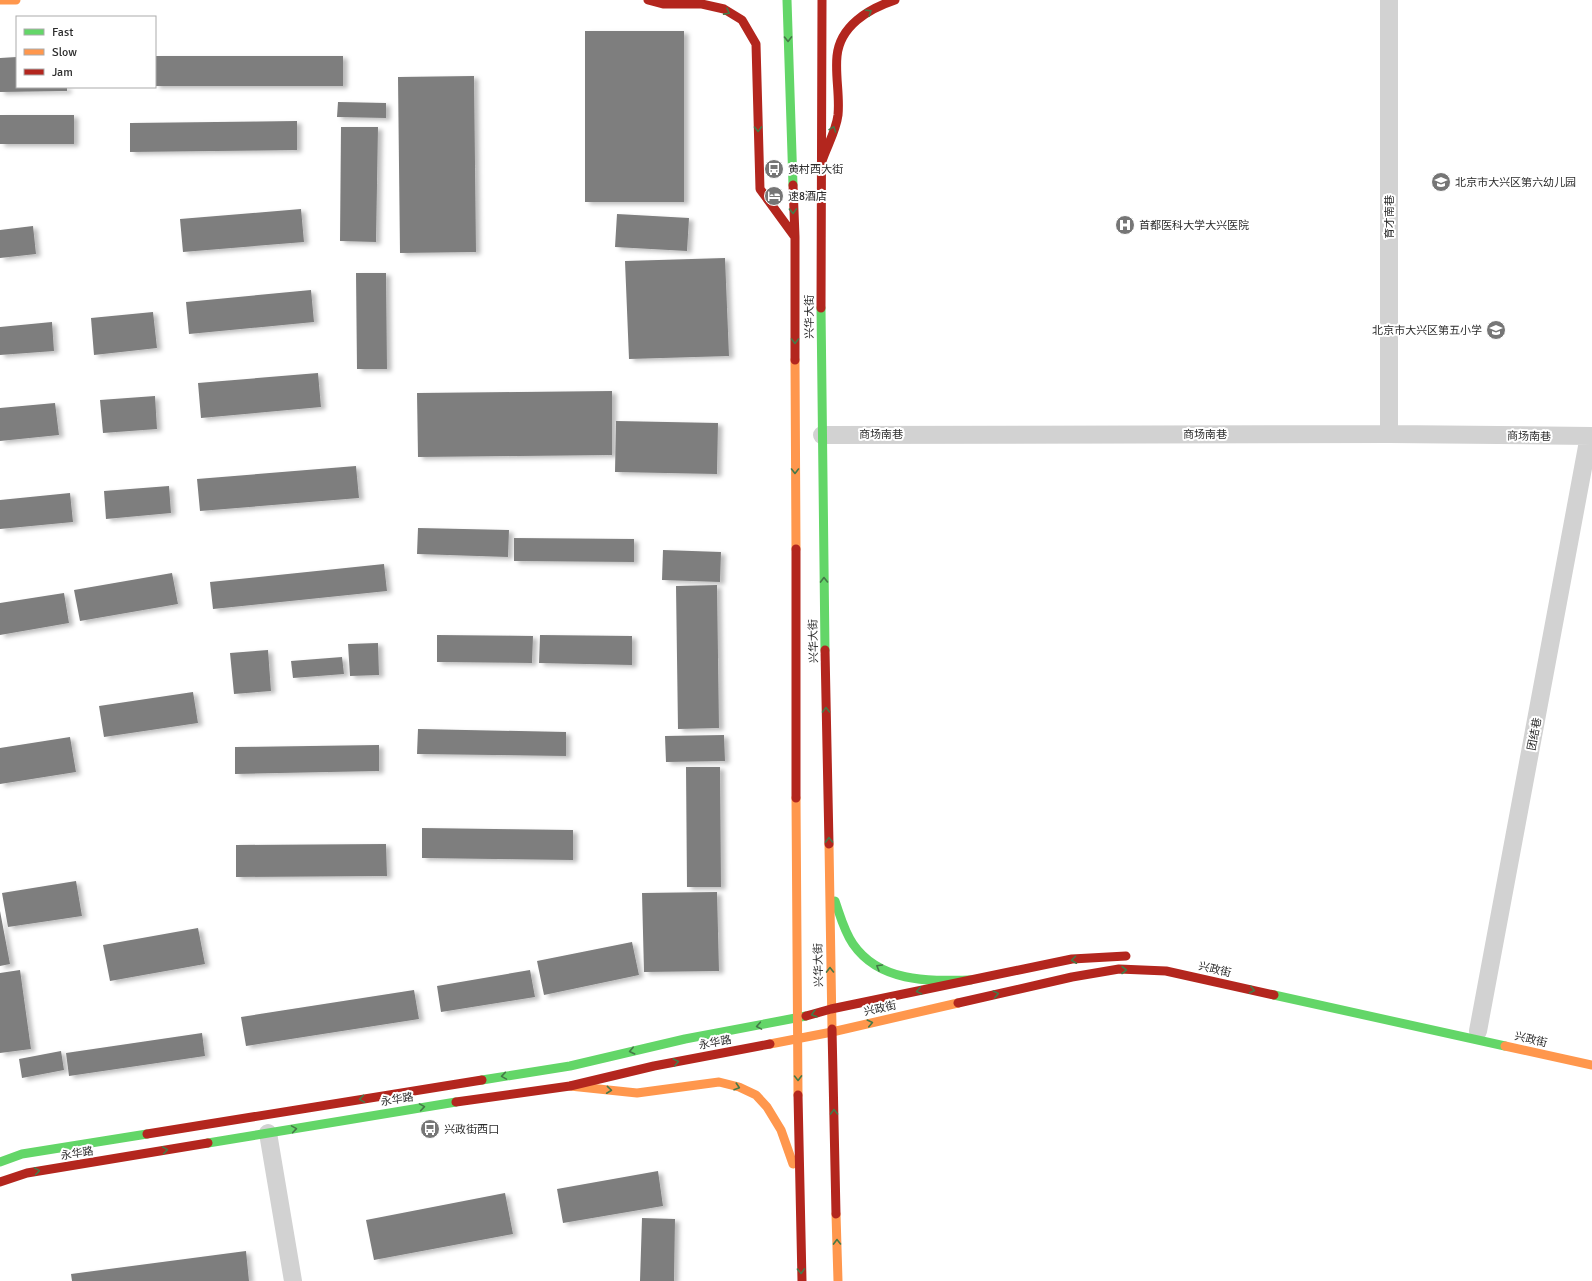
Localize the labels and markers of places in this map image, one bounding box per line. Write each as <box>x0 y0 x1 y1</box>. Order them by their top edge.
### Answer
bus stop icon: 黄村西大街 <box>763 158 785 180</box>
place label: 黄村西大街 <box>788 163 843 176</box>
school or university icon: 北京市大兴区第六幼儿园 <box>1430 171 1452 193</box>
place label: 北京市大兴区第六幼儿园 <box>1455 176 1576 189</box>
hotel icon: 速8酒店 <box>763 185 785 207</box>
place label: 速8酒店 <box>788 190 827 203</box>
hospital icon: 首都医科大学大兴医院 <box>1114 214 1136 236</box>
place label: 首都医科大学大兴医院 <box>1139 219 1249 232</box>
school or university icon: 北京市大兴区第五小学 <box>1485 319 1507 341</box>
place label: 北京市大兴区第五小学 <box>1372 324 1482 337</box>
bus stop icon: 兴政街西口 <box>419 1118 441 1140</box>
place label: 兴政街西口 <box>444 1123 499 1136</box>

